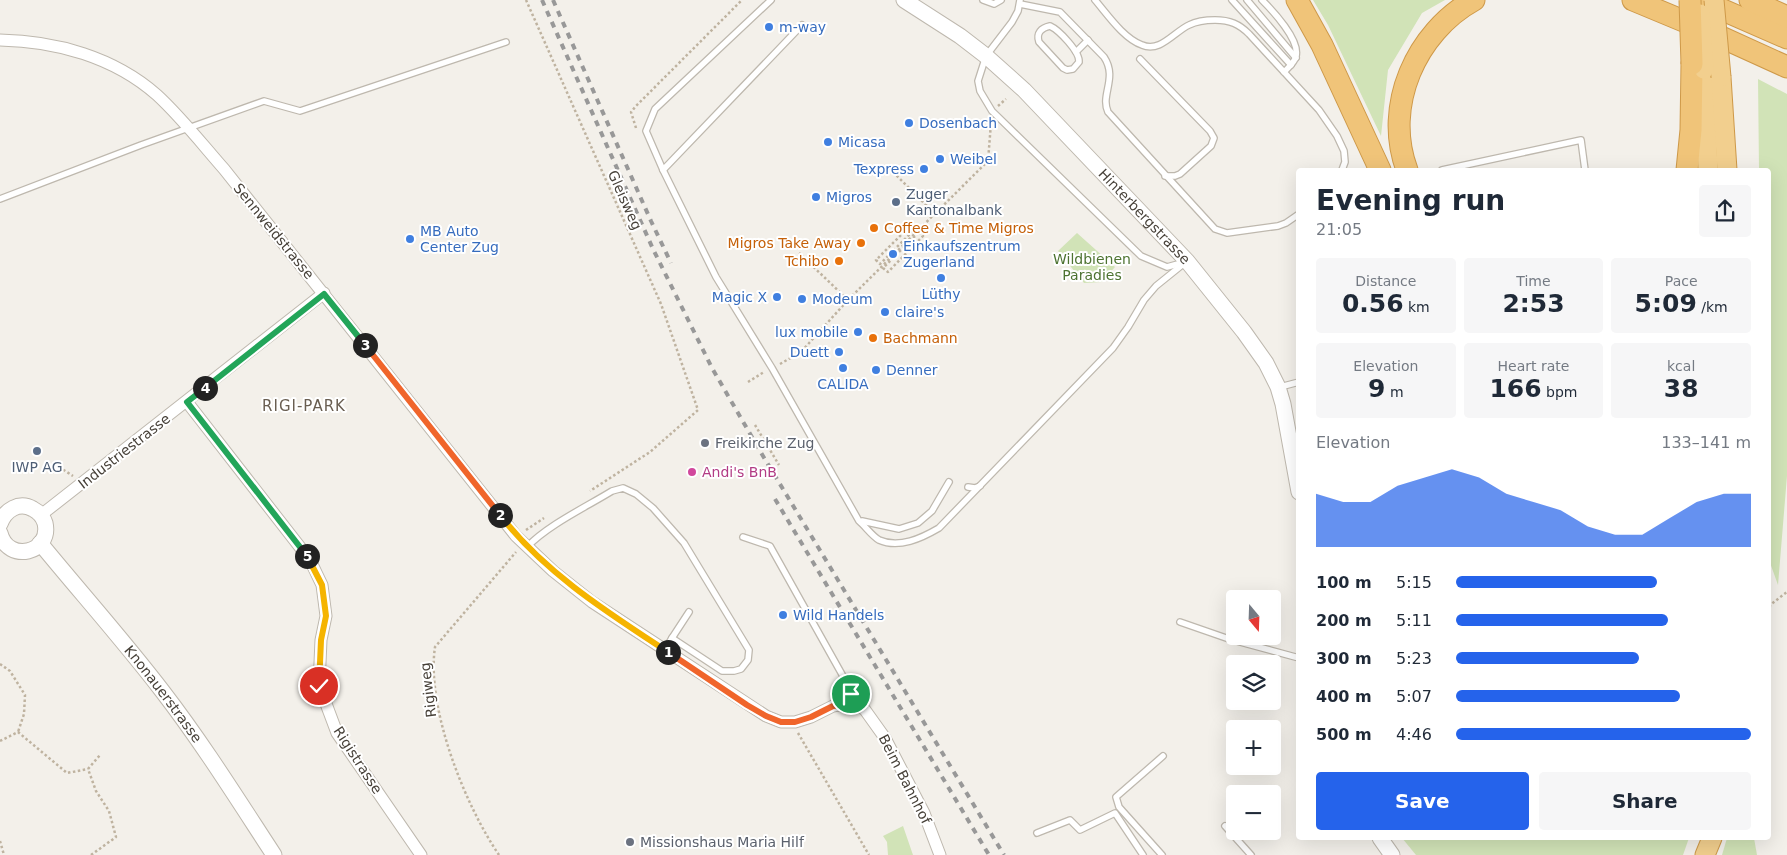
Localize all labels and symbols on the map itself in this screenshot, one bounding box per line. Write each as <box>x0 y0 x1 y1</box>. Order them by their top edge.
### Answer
place label: m-way <box>779 19 826 35</box>
marker: m-way <box>763 21 775 33</box>
place label: Dosenbach <box>919 115 997 131</box>
marker: Dosenbach <box>903 117 915 129</box>
place label: Micasa <box>838 134 886 150</box>
marker: Micasa <box>822 136 834 148</box>
place label: Weibel <box>950 151 997 167</box>
marker: Weibel <box>934 153 946 165</box>
place label: Texpress <box>853 161 914 177</box>
marker: Texpress <box>918 163 930 175</box>
street label: Hinterbergstrasse <box>1095 165 1194 267</box>
street label: Gleisweg <box>605 168 645 232</box>
street label: Sennweidstrasse <box>231 180 317 282</box>
place label: Zuger Kantonalbank <box>906 186 1003 218</box>
place label: Migros <box>826 189 872 205</box>
marker: Migros <box>810 191 822 203</box>
marker: Zuger Kantonalbank <box>890 196 902 208</box>
place label: Coffee & Time Migros <box>884 220 1034 236</box>
marker: Coffee & Time Migros <box>868 222 880 234</box>
place label: MB Auto Center Zug <box>420 223 499 255</box>
marker: MB Auto Center Zug <box>404 233 416 245</box>
place label: Migros Take Away <box>728 235 851 251</box>
marker: Migros Take Away <box>855 237 867 249</box>
place label: Einkaufszentrum Zugerland <box>903 238 1021 270</box>
marker: Einkaufszentrum Zugerland <box>887 248 899 260</box>
park label: Wildbienen Paradies <box>1053 251 1131 283</box>
place label: Tchibo <box>784 253 829 269</box>
marker: Tchibo <box>833 255 845 267</box>
marker: Lüthy <box>935 272 947 284</box>
place label: Lüthy <box>921 286 961 302</box>
place label: Magic X <box>712 289 767 305</box>
marker: Magic X <box>771 291 783 303</box>
place label: Modeum <box>812 291 873 307</box>
marker: Modeum <box>796 293 808 305</box>
place label: claire's <box>895 304 944 320</box>
marker: claire's <box>879 306 891 318</box>
place label: lux mobile <box>775 324 848 340</box>
marker: lux mobile <box>852 326 864 338</box>
place label: Bachmann <box>883 330 958 346</box>
pin: 3 <box>352 332 378 358</box>
marker: Bachmann <box>867 332 879 344</box>
place label: Duett <box>790 344 830 360</box>
marker: Duett <box>833 346 845 358</box>
marker: CALIDA <box>837 362 849 374</box>
place label: Denner <box>886 362 938 378</box>
marker: Denner <box>870 364 882 376</box>
pin: 4 <box>192 376 218 400</box>
place label: CALIDA <box>817 376 869 392</box>
district label: RIGI-PARK <box>262 397 346 415</box>
street label: Industriestrasse <box>75 410 173 492</box>
place label: Freikirche Zug <box>715 435 814 451</box>
marker: Freikirche Zug <box>699 437 711 449</box>
marker: IWP AG <box>31 445 43 457</box>
place label: IWP AG <box>11 459 63 475</box>
place label: Andi's BnB <box>702 464 777 480</box>
marker: Andi's BnB <box>686 466 698 478</box>
pin: 2 <box>488 502 512 528</box>
pin: 5 <box>294 544 320 568</box>
north arrow <box>1226 590 1281 645</box>
place label: Wild Handels <box>793 607 884 623</box>
marker: Wild Handels <box>777 609 789 621</box>
pin: 1 <box>656 640 680 664</box>
street label: Knonauerstrasse <box>121 642 205 746</box>
street label: Rigiweg <box>417 662 439 718</box>
pin <box>298 665 340 707</box>
pin <box>830 673 872 715</box>
street label: Rigistrasse <box>330 723 386 797</box>
street label: Beim Bahnhof <box>876 731 935 827</box>
place label: Missionshaus Maria Hilf <box>640 834 805 850</box>
marker: Missionshaus Maria Hilf <box>624 836 636 848</box>

